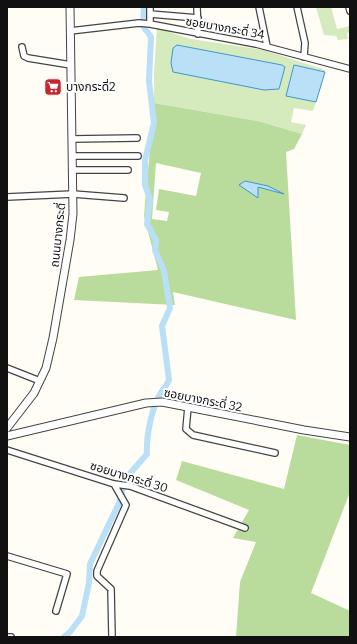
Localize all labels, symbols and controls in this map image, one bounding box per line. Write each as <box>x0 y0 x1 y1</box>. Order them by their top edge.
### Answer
street label: ซอยบางกระดี่ 34 <box>184 12 266 42</box>
supermarket icon: บางกระดี่2 <box>43 77 63 97</box>
place label: บางกระดี่2 <box>66 78 116 94</box>
street label: ถนนบางกระดี่ <box>46 202 68 268</box>
street label: ซอยบางกระดี่ 32 <box>163 384 244 414</box>
street label: ซอยบางกระดี่ 30 <box>88 457 170 495</box>

